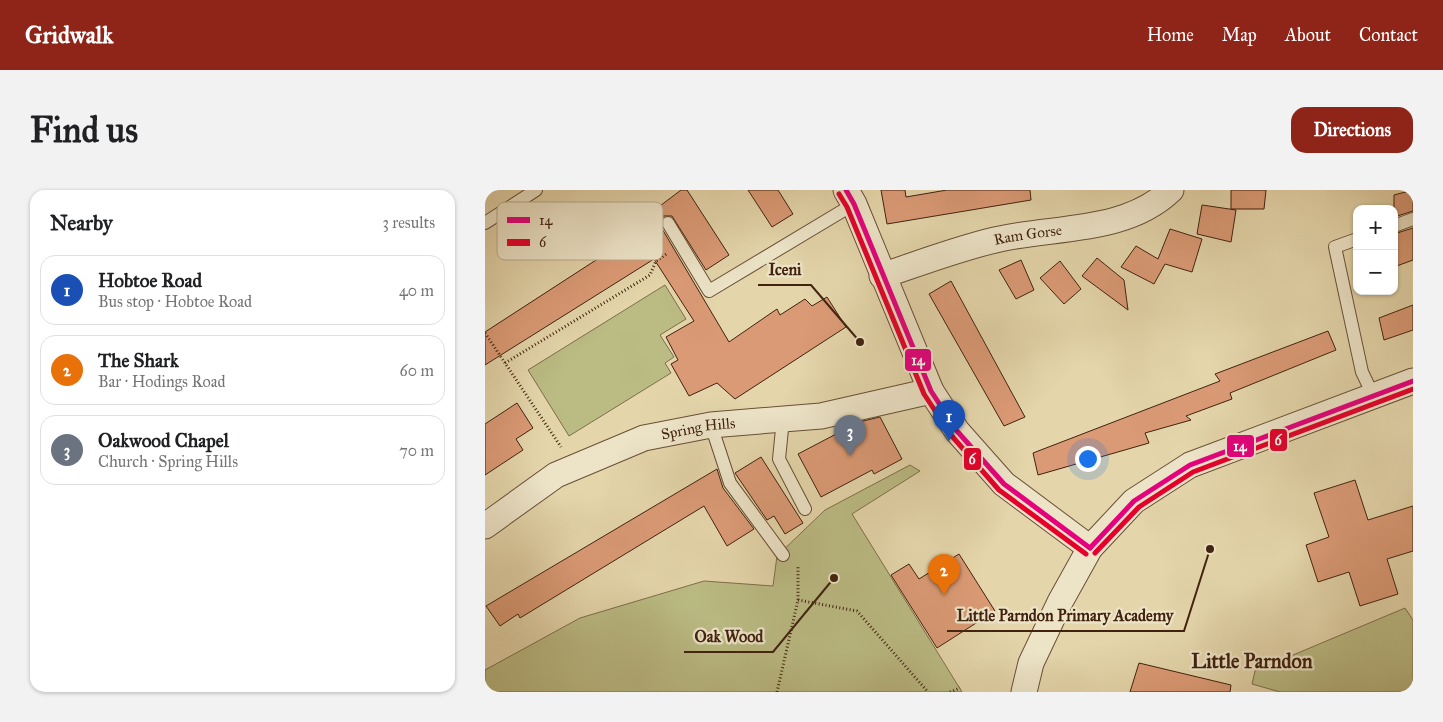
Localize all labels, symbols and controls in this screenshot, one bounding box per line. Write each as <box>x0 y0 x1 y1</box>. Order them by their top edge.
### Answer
text: Gridwalk <box>25 20 113 50</box>
text: Home <box>1147 24 1194 46</box>
text: Map <box>1222 24 1257 46</box>
text: About <box>1285 24 1331 46</box>
text: Contact <box>1359 24 1418 46</box>
button: Directions <box>1291 107 1413 153</box>
text: Find us <box>30 109 138 152</box>
legend <box>497 202 663 260</box>
map controls <box>1353 205 1398 295</box>
button: + <box>1353 205 1398 250</box>
text: Nearby <box>50 210 113 236</box>
text: 14 <box>539 212 554 229</box>
text: 3 results <box>382 213 435 232</box>
street label: Ram Gorse <box>992 221 1063 249</box>
text: 6 <box>539 234 547 251</box>
button: − <box>1353 250 1398 295</box>
callout: Iceni <box>758 254 811 285</box>
text: Iceni <box>768 260 802 279</box>
text: Hobtoe Road <box>98 269 202 292</box>
text: 1 <box>64 281 70 300</box>
text: 40 m <box>399 281 434 300</box>
text: Bus stop · Hobtoe Road <box>98 292 252 311</box>
line badge: 14 <box>904 348 932 372</box>
text: The Shark <box>98 349 179 372</box>
text: 14 <box>911 352 926 370</box>
text: 2 <box>63 361 71 380</box>
text: 60 m <box>400 361 434 380</box>
text: Bar · Hodings Road <box>98 372 225 391</box>
pin: 1 <box>933 400 965 441</box>
street label: Spring Hills <box>660 414 736 443</box>
pin: 3 <box>834 415 866 456</box>
line badge: 6 <box>1269 428 1288 452</box>
text: Oakwood Chapel <box>98 429 229 452</box>
text: 6 <box>1274 432 1282 449</box>
line badge: 14 <box>1226 434 1255 458</box>
text: 14 <box>1233 438 1248 456</box>
text: 3 <box>64 441 70 460</box>
text: 70 m <box>399 441 434 460</box>
your location <box>1075 446 1101 472</box>
line badge: 6 <box>963 447 982 471</box>
text: 6 <box>968 451 976 468</box>
text: Church · Spring Hills <box>98 452 238 471</box>
pin: 2 <box>928 554 960 595</box>
callout: Little Parndon Primary Academy <box>947 600 1184 631</box>
text: Little Parndon Primary Academy <box>957 606 1175 626</box>
callout: Oak Wood <box>684 621 773 652</box>
text: Oak Wood <box>695 627 764 646</box>
district label: Little Parndon <box>1191 649 1313 673</box>

